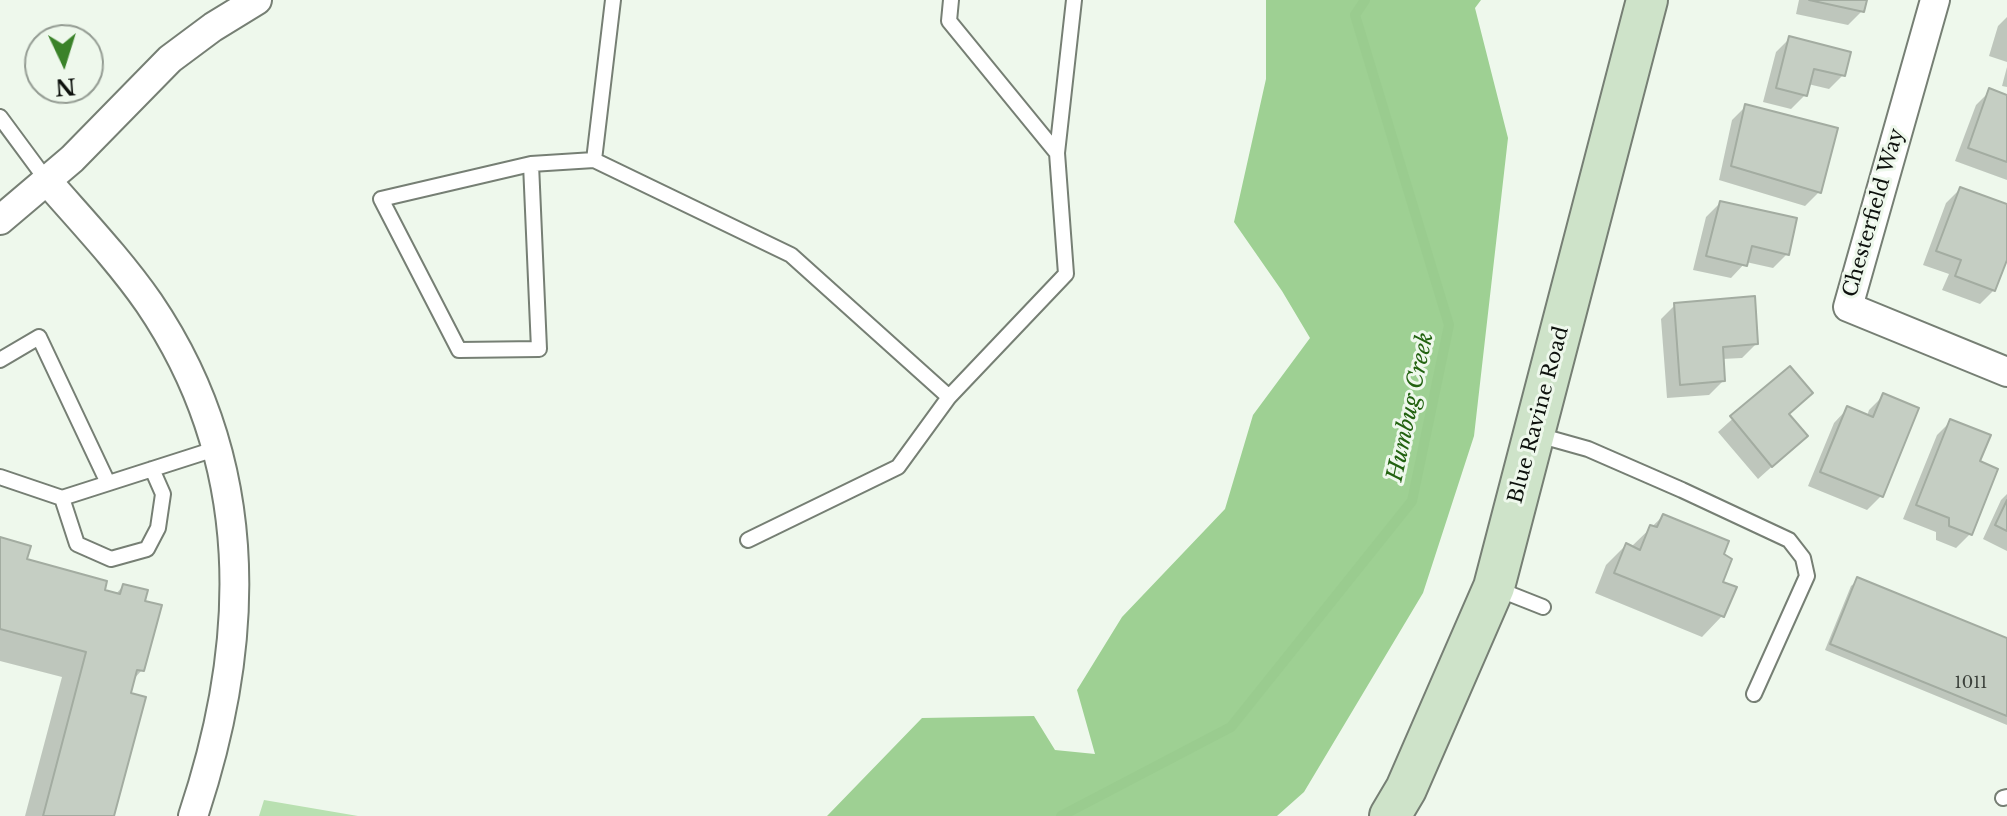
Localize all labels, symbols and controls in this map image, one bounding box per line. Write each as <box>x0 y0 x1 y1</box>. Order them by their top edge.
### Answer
north arrow <box>24 24 104 104</box>
text: N <box>54 72 77 101</box>
street label: Chesterfield Way <box>1838 126 1910 300</box>
street label: Blue Ravine Road <box>1504 324 1574 506</box>
water label: Humbug Creek <box>1382 330 1440 484</box>
house number: 1011 <box>1955 673 1987 693</box>

